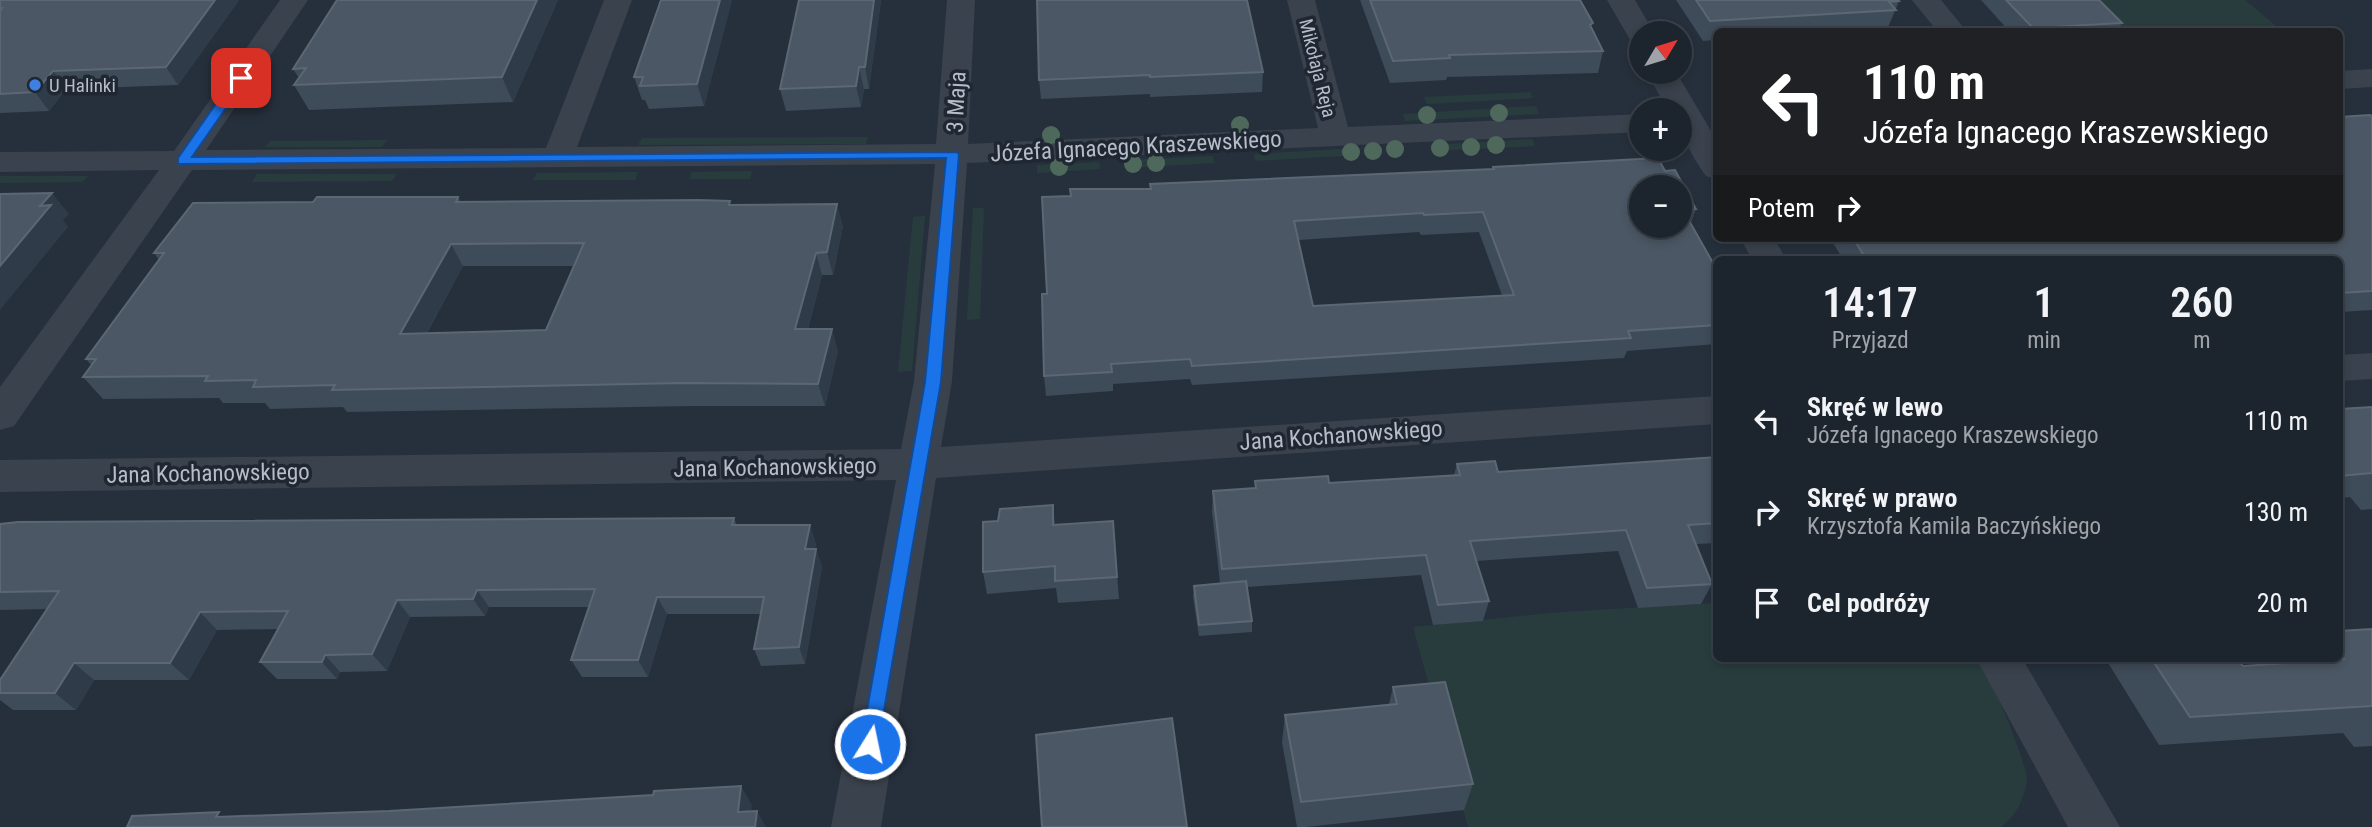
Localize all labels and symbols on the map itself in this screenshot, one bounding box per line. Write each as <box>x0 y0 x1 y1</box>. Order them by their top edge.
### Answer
street label: Mikołaja Reja <box>1294 16 1341 120</box>
north arrow <box>1629 21 1692 84</box>
pin <box>211 48 271 108</box>
street label: 3 Maja <box>941 71 972 133</box>
place label: U Halinki <box>49 74 116 97</box>
marker: U Halinki <box>27 77 43 93</box>
street label: Józefa Ignacego Kraszewskiego <box>990 125 1282 168</box>
street label: Jana Kochanowskiego <box>1239 415 1444 456</box>
street label: Jana Kochanowskiego <box>673 452 877 483</box>
street label: Jana Kochanowskiego <box>106 458 310 489</box>
position arrow <box>833 707 907 781</box>

